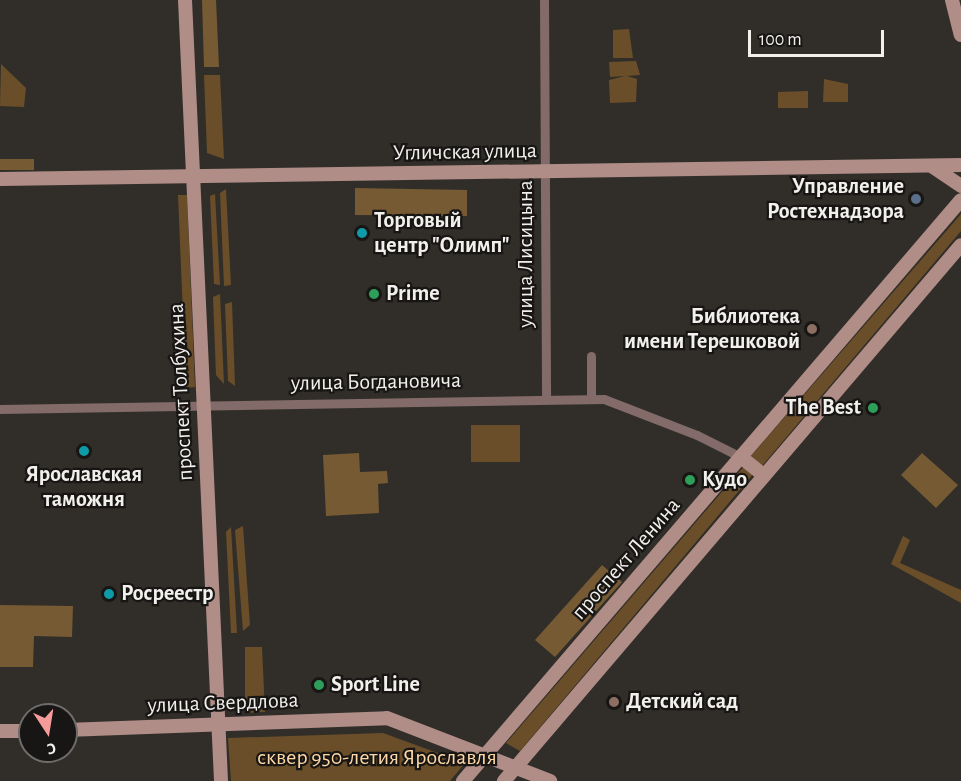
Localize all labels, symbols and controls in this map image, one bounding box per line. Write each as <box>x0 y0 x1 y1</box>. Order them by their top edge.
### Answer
scale bar <box>751 18 888 56</box>
text: 100 m <box>759 31 802 49</box>
street label: Угличская улица <box>393 138 537 166</box>
place label: Управление Ростехнадзора <box>767 173 904 224</box>
street label: улица Лисицына <box>513 180 539 328</box>
marker: Управление Ростехнадзора <box>909 192 923 206</box>
place label: Торговый центр "Олимп" <box>374 207 510 258</box>
marker: Торговый центр "Олимп" <box>355 226 369 240</box>
place label: Prime <box>386 281 440 307</box>
marker: Prime <box>367 287 381 301</box>
street label: проспект Толбухина <box>163 302 199 482</box>
place label: Библиотека имени Терешковой <box>624 303 800 354</box>
marker: Библиотека имени Терешковой <box>805 322 819 336</box>
street label: улица Богдановича <box>291 367 461 397</box>
place label: The Best <box>786 395 861 421</box>
marker: The Best <box>866 401 880 415</box>
marker: Ярославская таможня <box>77 444 91 458</box>
place label: Ярославская таможня <box>26 461 142 512</box>
place label: Кудо <box>702 467 747 493</box>
marker: Кудо <box>683 473 697 487</box>
street label: проспект Ленина <box>566 493 686 625</box>
place label: Росреестр <box>121 581 214 607</box>
marker: Росреестр <box>102 587 116 601</box>
place label: Sport Line <box>331 672 420 698</box>
marker: Sport Line <box>312 678 326 692</box>
street label: улица Свердлова <box>147 687 299 719</box>
place label: Детский сад <box>626 689 738 715</box>
marker: Детский сад <box>607 695 621 709</box>
north arrow <box>18 703 78 763</box>
text: С <box>45 740 57 757</box>
park label: сквер 950-летия Ярославля <box>257 745 497 771</box>

